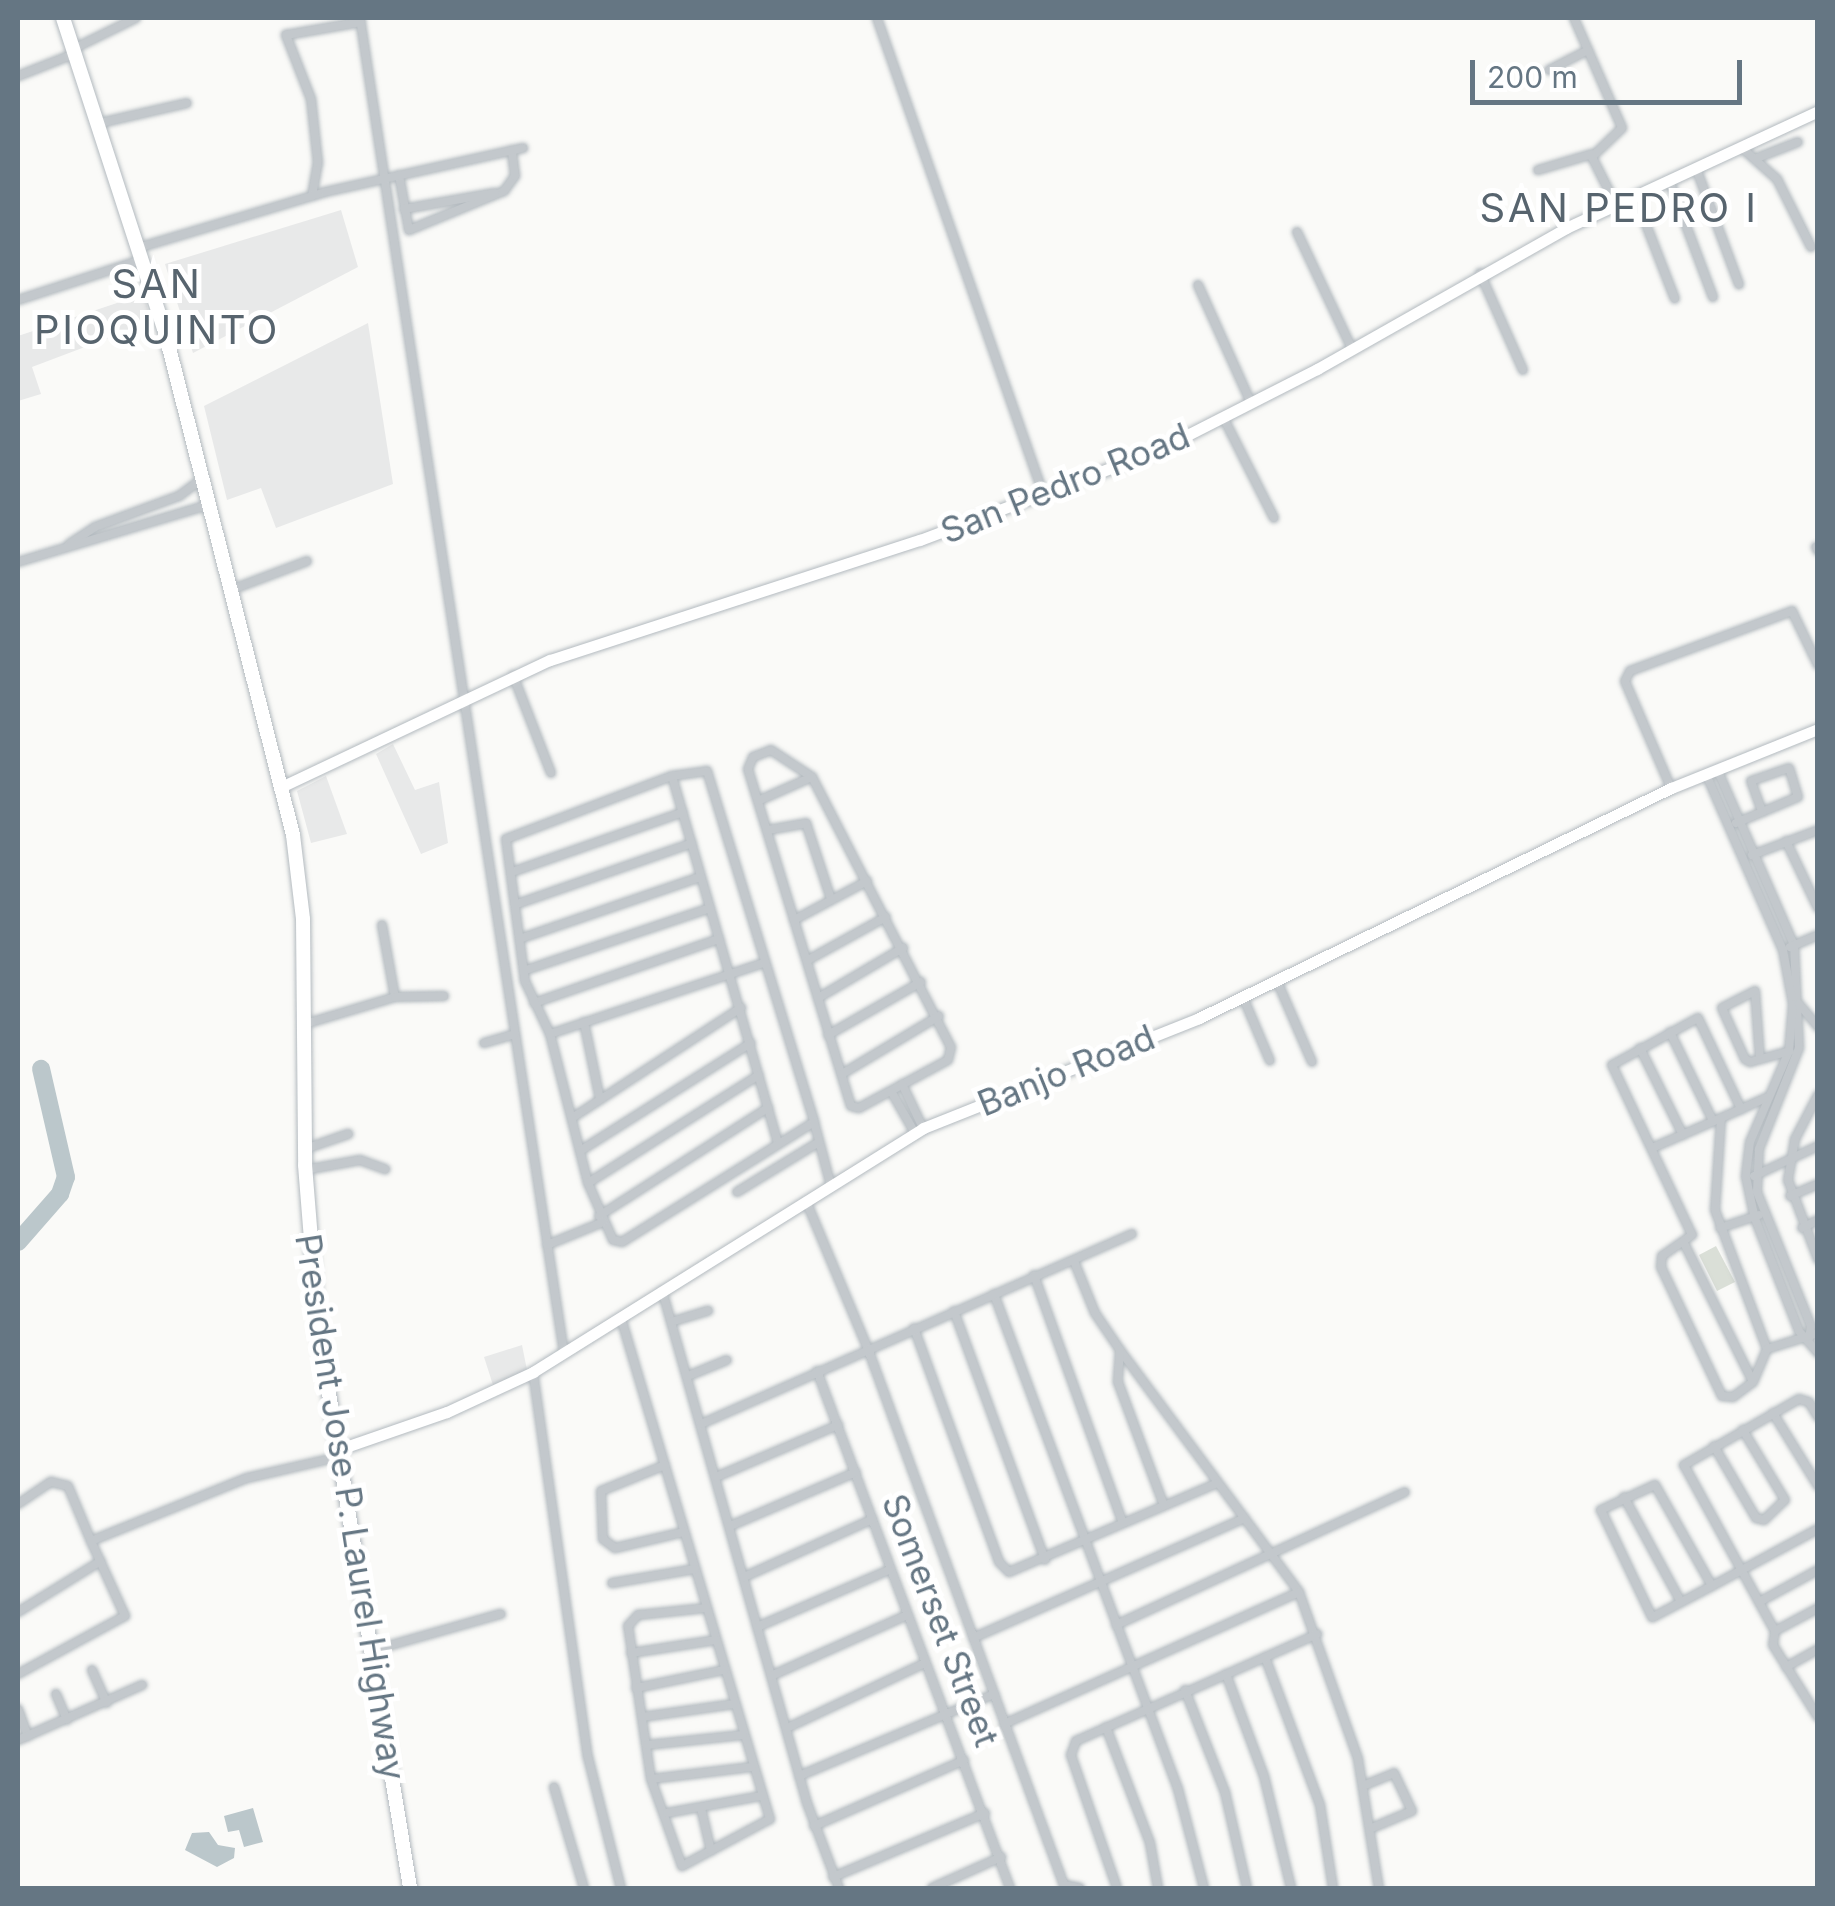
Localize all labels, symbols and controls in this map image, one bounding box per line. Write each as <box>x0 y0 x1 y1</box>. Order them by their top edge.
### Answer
scale bar <box>1475 40 1748 102</box>
text: 200 m <box>1487 59 1578 95</box>
district label: SAN PEDRO I <box>1480 184 1758 232</box>
district label: SAN PIOQUINTO <box>34 260 280 354</box>
street label: San Pedro Road <box>935 414 1195 552</box>
street label: Banjo Road <box>971 1016 1161 1124</box>
street label: President Jose P. Laurel Highway <box>287 1231 415 1783</box>
street label: Somerset Street <box>874 1488 1008 1752</box>

